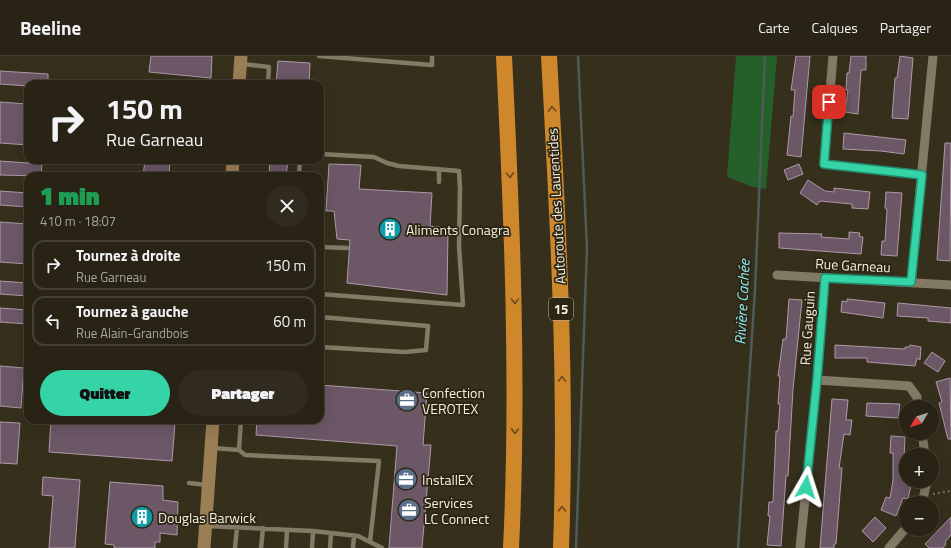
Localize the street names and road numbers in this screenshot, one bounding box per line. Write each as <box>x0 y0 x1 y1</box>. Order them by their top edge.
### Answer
street label: Autoroute des Laurentides <box>541 127 571 285</box>
street label: Rue Garneau <box>815 253 891 277</box>
street label: Rue Gauguin <box>794 290 820 366</box>
road number: 15 <box>549 298 573 320</box>

